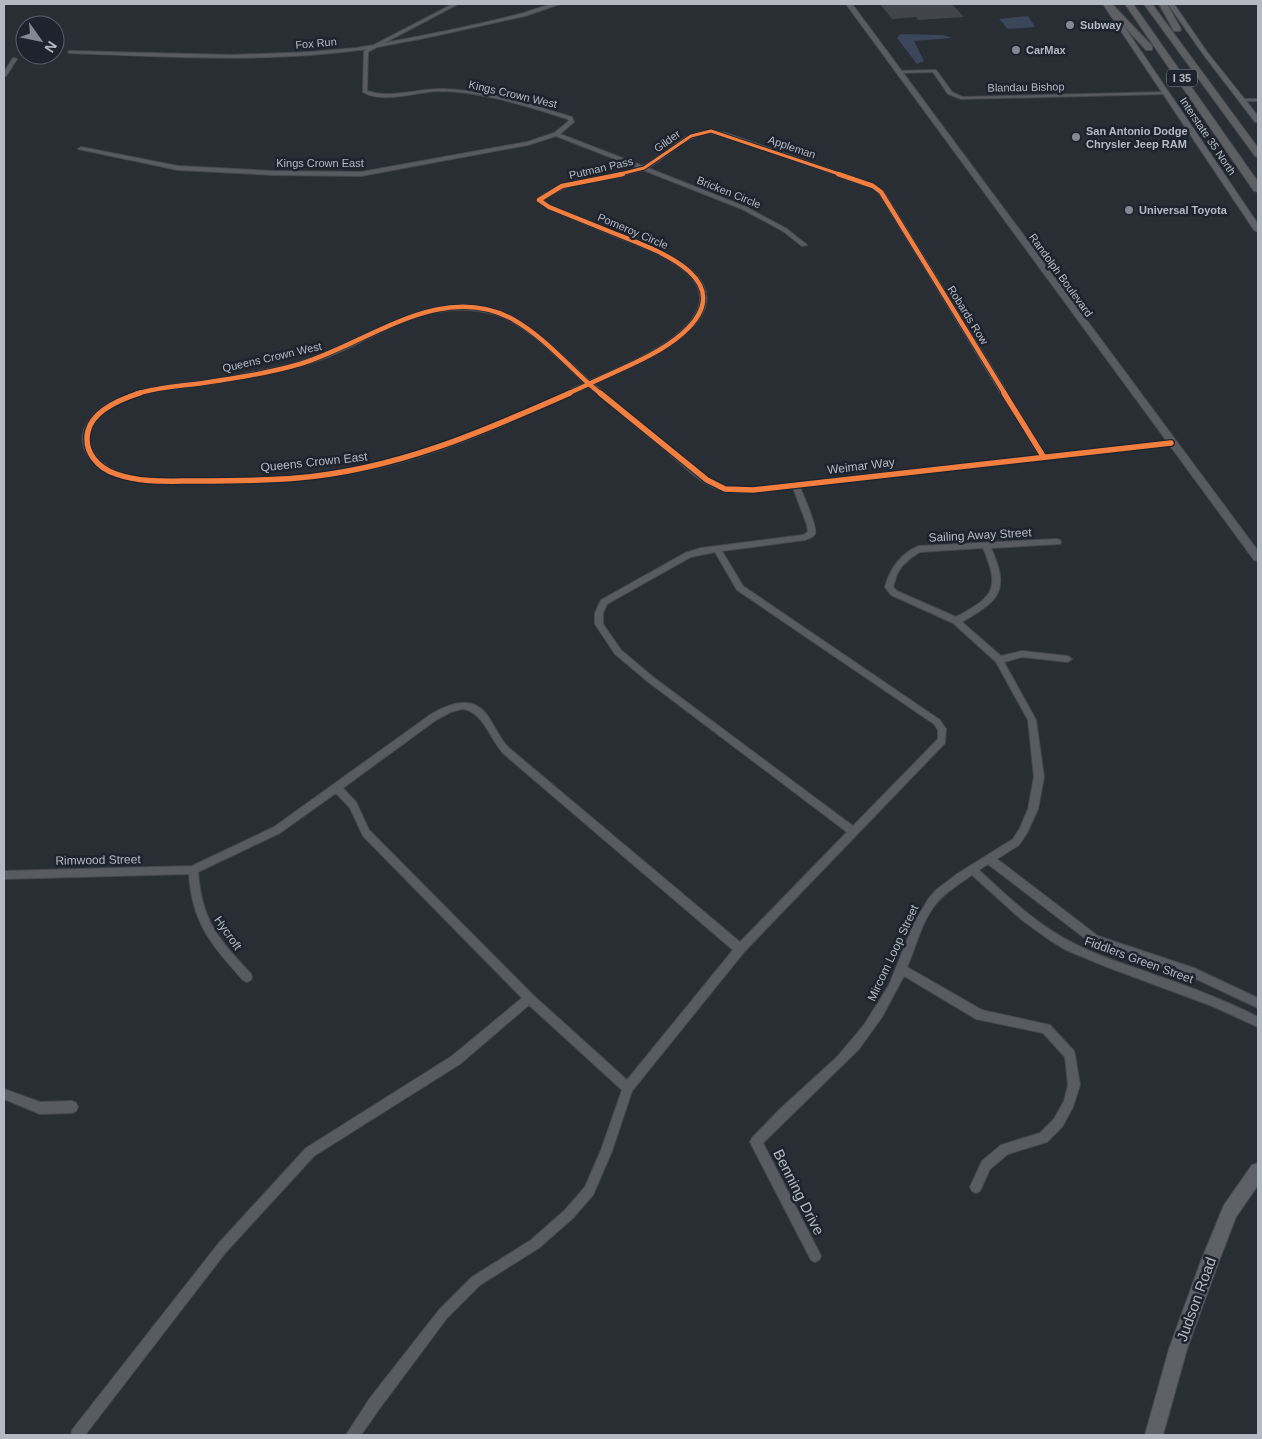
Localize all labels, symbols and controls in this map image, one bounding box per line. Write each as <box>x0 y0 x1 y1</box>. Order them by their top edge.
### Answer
north arrow <box>15 15 65 65</box>
marker: Subway <box>1064 19 1076 31</box>
place label: Subway <box>1080 19 1122 31</box>
street label: Fox Run <box>295 35 337 51</box>
text: N <box>41 38 60 56</box>
marker: CarMax <box>1010 44 1022 56</box>
place label: CarMax <box>1026 44 1067 56</box>
road number: I 35 <box>1167 70 1197 86</box>
street label: Kings Crown West <box>468 78 558 110</box>
street label: Blandau Bishop <box>987 80 1065 94</box>
street label: Interstate 35 North <box>1178 95 1238 177</box>
place label: San Antonio Dodge Chrysler Jeep RAM <box>1086 125 1188 150</box>
street label: Gilder <box>652 127 683 154</box>
marker: San Antonio Dodge Chrysler Jeep RAM <box>1070 131 1082 143</box>
street label: Appleman <box>767 133 817 161</box>
street label: Putman Pass <box>568 155 635 181</box>
street label: Kings Crown East <box>276 157 364 169</box>
street label: Bricken Circle <box>695 174 763 210</box>
marker: Universal Toyota <box>1123 204 1135 216</box>
place label: Universal Toyota <box>1139 204 1228 216</box>
street label: Pomeroy Circle <box>596 211 670 251</box>
street label: Randolph Boulevard <box>1027 231 1095 319</box>
street label: Robards Row <box>945 284 991 346</box>
street label: Queens Crown West <box>221 340 323 374</box>
street label: Queens Crown East <box>260 449 369 475</box>
street label: Weimar Way <box>826 455 896 477</box>
street label: Sailing Away Street <box>928 525 1033 545</box>
street label: Rimwood Street <box>55 852 141 868</box>
street label: Mircom Loop Street <box>865 902 922 1003</box>
street label: Hycroft <box>211 913 245 953</box>
street label: Fiddlers Green Street <box>1083 934 1196 986</box>
street label: Benning Drive <box>770 1146 828 1238</box>
street label: Judson Road <box>1173 1255 1219 1343</box>

